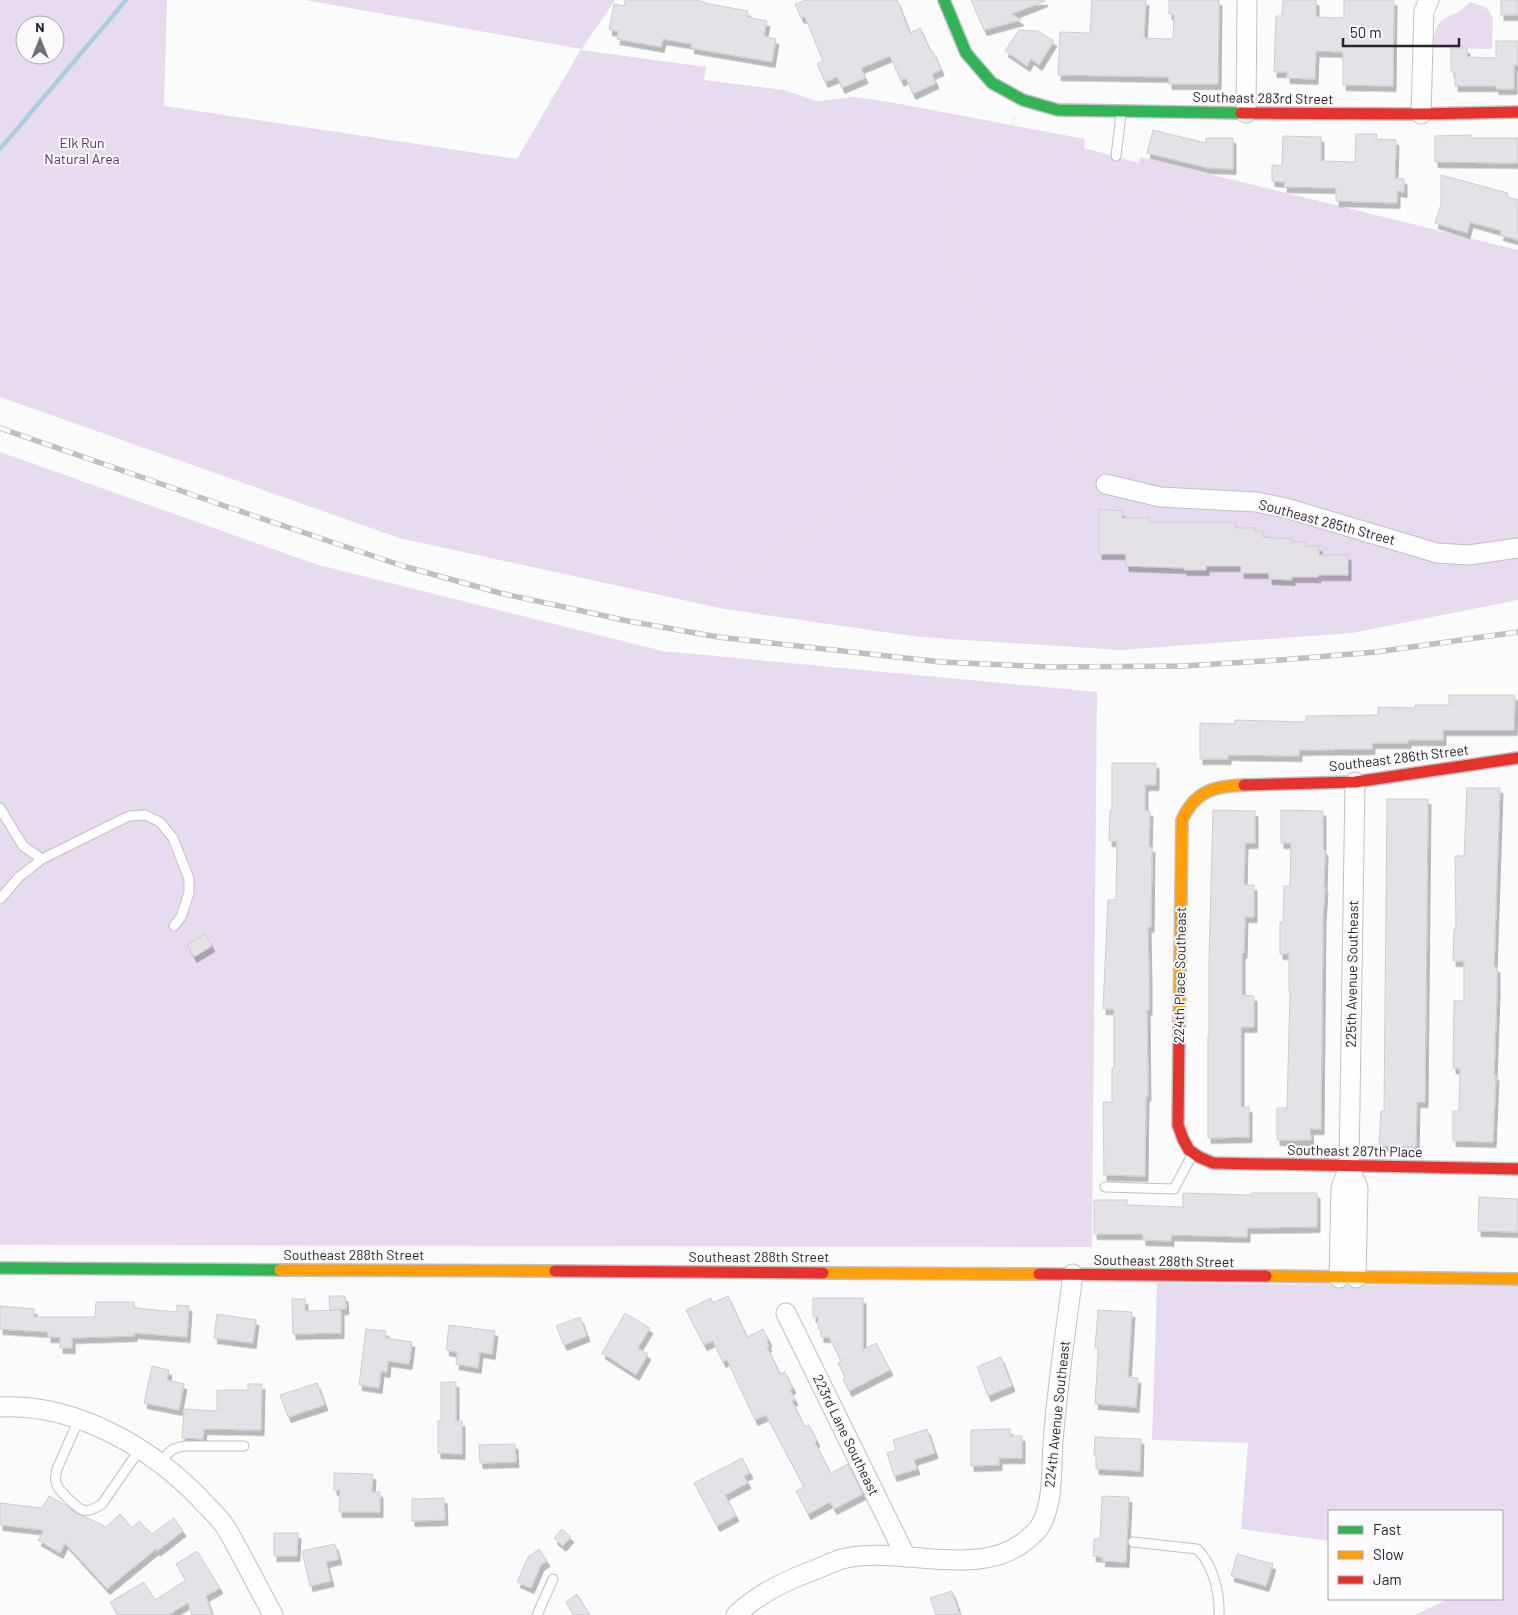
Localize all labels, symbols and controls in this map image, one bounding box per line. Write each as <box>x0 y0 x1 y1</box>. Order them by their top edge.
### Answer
north arrow <box>15 15 65 65</box>
scale bar <box>1343 15 1459 47</box>
text: N <box>35 18 45 35</box>
text: 50 m <box>1350 23 1382 41</box>
street label: Southeast 283rd Street <box>1193 88 1334 107</box>
park label: Elk Run Natural Area <box>44 134 120 167</box>
street label: Southeast 285th Street <box>1257 495 1397 548</box>
street label: Southeast 286th Street <box>1328 740 1470 775</box>
street label: 225th Avenue Southeast <box>1342 900 1361 1048</box>
street label: 224th Place Southeast <box>1170 907 1189 1043</box>
street label: Southeast 287th Place <box>1287 1141 1423 1160</box>
street label: Southeast 288th Street <box>284 1246 424 1263</box>
street label: Southeast 288th Street <box>689 1248 829 1265</box>
street label: Southeast 288th Street <box>1093 1251 1235 1270</box>
street label: 224th Avenue Southeast <box>1040 1340 1073 1488</box>
street label: 223rd Lane Southeast <box>810 1371 883 1498</box>
legend <box>1328 1510 1503 1600</box>
text: Fast <box>1373 1520 1401 1538</box>
text: Slow <box>1373 1545 1404 1563</box>
text: Jam <box>1373 1570 1402 1588</box>

